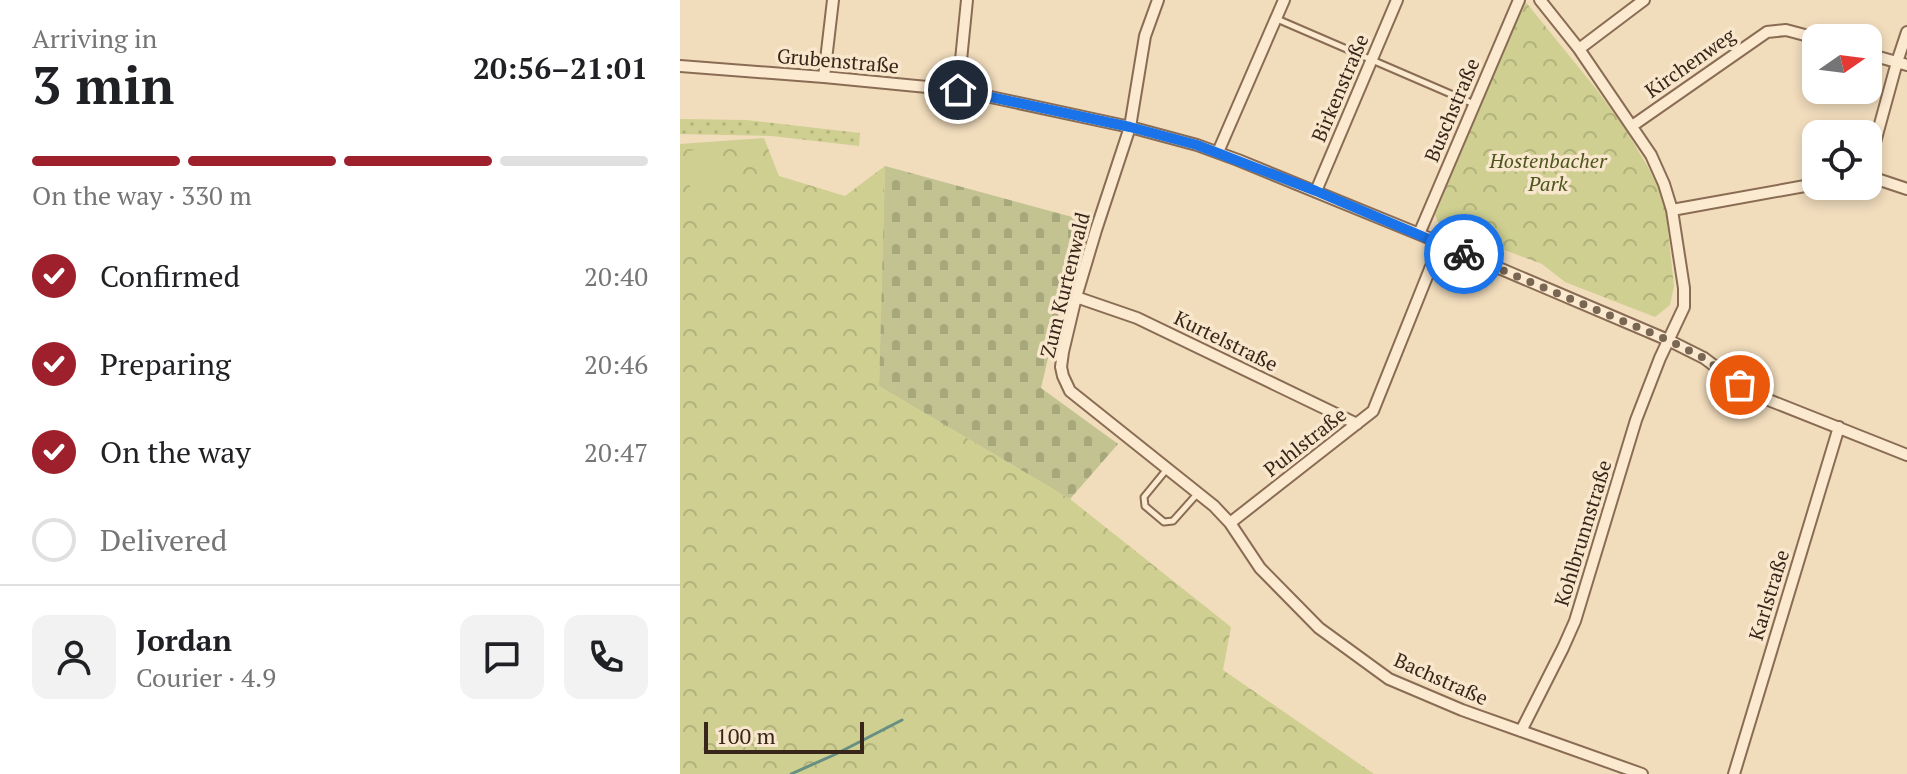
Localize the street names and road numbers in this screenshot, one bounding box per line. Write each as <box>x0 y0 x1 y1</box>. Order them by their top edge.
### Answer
street label: Kirchenweg <box>1639 21 1741 104</box>
street label: Birkenstraße <box>1305 30 1374 146</box>
street label: Grubenstraße <box>776 42 900 79</box>
street label: Buschstraße <box>1418 54 1485 166</box>
street label: Zum Kurtenwald <box>1033 209 1096 360</box>
street label: Kurtelstraße <box>1170 304 1283 377</box>
street label: Puhlstraße <box>1258 401 1352 482</box>
street label: Kohlbrunnstraße <box>1547 457 1618 609</box>
street label: Karlstraße <box>1742 546 1795 643</box>
street label: Bachstraße <box>1390 646 1492 711</box>

